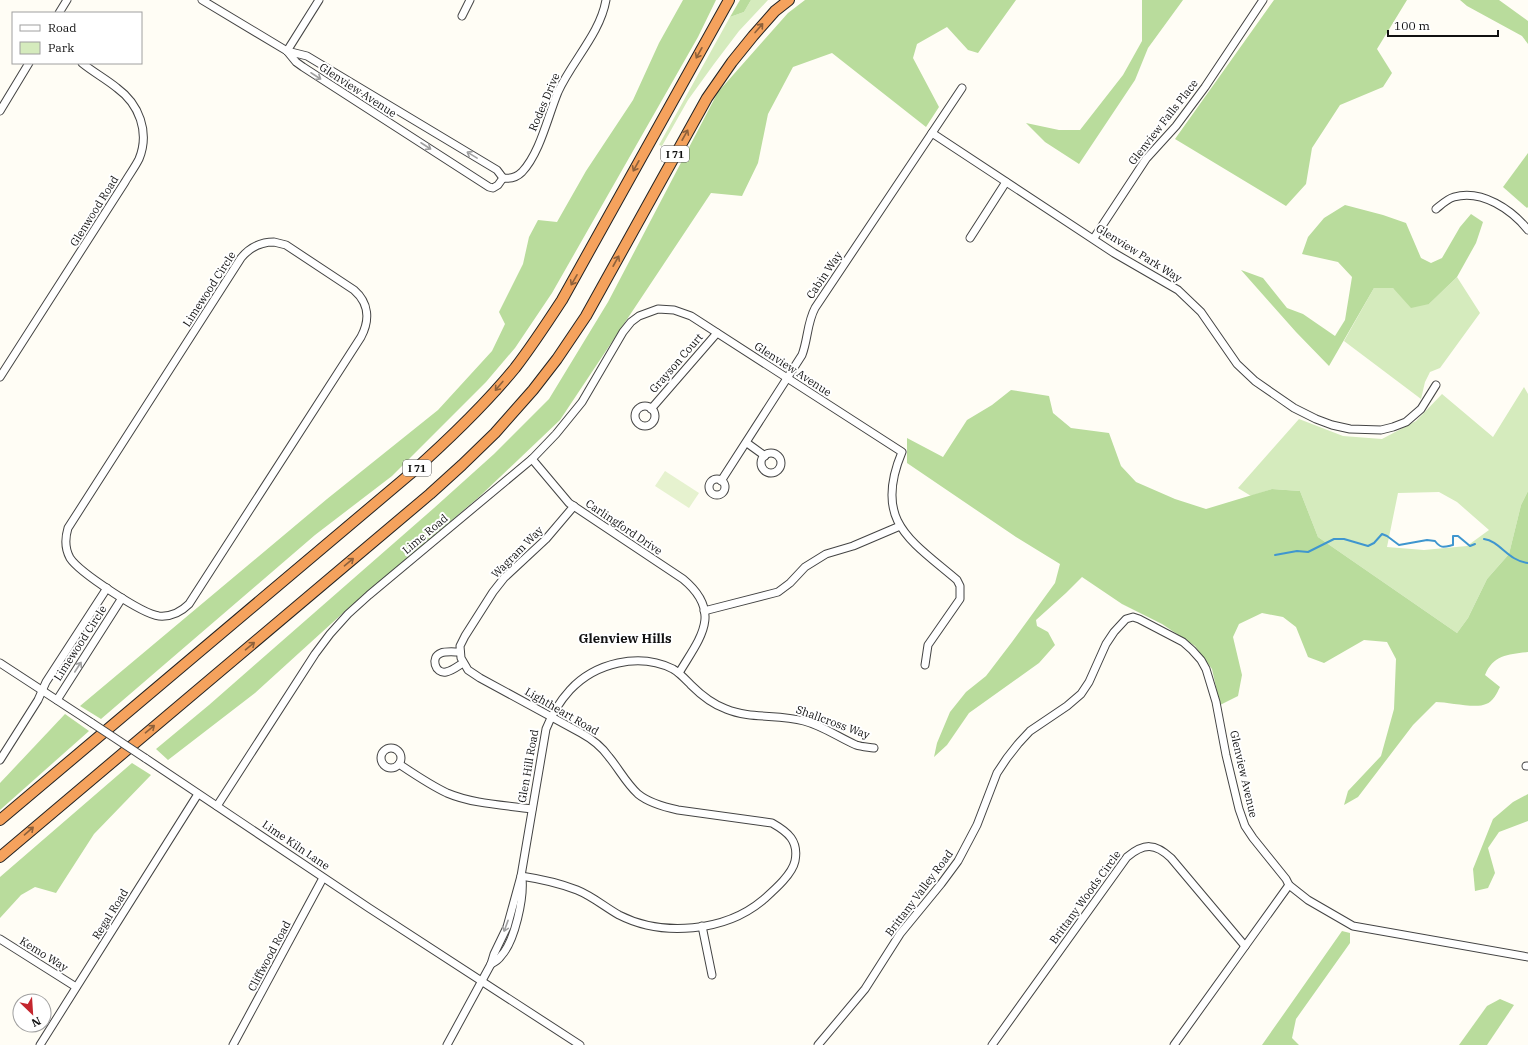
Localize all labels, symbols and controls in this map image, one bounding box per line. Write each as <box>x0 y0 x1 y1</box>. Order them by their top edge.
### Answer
legend <box>12 12 142 64</box>
scale bar <box>1388 12 1498 38</box>
text: 100 m <box>1394 18 1430 33</box>
text: Road <box>48 20 77 35</box>
one-way arrow <box>755 23 764 34</box>
text: Park <box>48 40 74 55</box>
one-way arrow <box>695 46 703 58</box>
street label: Glenview Avenue <box>317 60 399 120</box>
street label: Rodes Drive <box>525 71 563 133</box>
one-way arrow <box>311 72 322 80</box>
street label: Glenview Falls Place <box>1125 76 1201 168</box>
one-way arrow <box>682 129 690 141</box>
one-way arrow <box>420 142 431 150</box>
road number: I 71 <box>661 146 689 162</box>
one-way arrow <box>466 150 478 158</box>
one-way arrow <box>632 160 640 172</box>
street label: Glenwood Road <box>67 173 121 249</box>
street label: Glenview Park Way <box>1093 221 1185 285</box>
street label: Cabin Way <box>803 248 845 301</box>
street label: Limewood Circle <box>179 249 239 329</box>
one-way arrow <box>613 255 620 267</box>
one-way arrow <box>569 274 577 286</box>
street label: Grayson Court <box>646 330 706 396</box>
street label: Glenview Avenue <box>752 339 834 399</box>
one-way arrow <box>495 381 504 392</box>
road number: I 71 <box>403 460 431 476</box>
street label: Carlingford Drive <box>583 496 665 558</box>
street label: Lime Road <box>399 511 451 557</box>
street label: Wagram Way <box>488 523 546 581</box>
one-way arrow <box>344 558 355 567</box>
street label: Limewood Circle <box>50 603 110 683</box>
district label: Glenview Hills <box>578 630 672 647</box>
one-way arrow <box>244 641 255 650</box>
one-way arrow <box>74 662 82 673</box>
street label: Lightheart Road <box>522 684 602 738</box>
street label: Shallcross Way <box>794 702 872 742</box>
one-way arrow <box>145 725 156 734</box>
street label: Glen Hill Road <box>515 728 541 804</box>
street label: Glenview Avenue <box>1227 729 1261 819</box>
street label: Lime Kiln Lane <box>260 817 333 873</box>
one-way arrow <box>24 827 35 836</box>
street label: Brittany Valley Road <box>882 847 956 939</box>
street label: Brittany Woods Circle <box>1046 847 1124 947</box>
street label: Regal Road <box>89 886 131 942</box>
street label: Cliffwood Road <box>245 918 294 994</box>
one-way arrow <box>502 920 510 932</box>
street label: Kemo Way <box>17 934 71 974</box>
north arrow <box>12 993 52 1033</box>
text: N <box>29 1014 43 1030</box>

